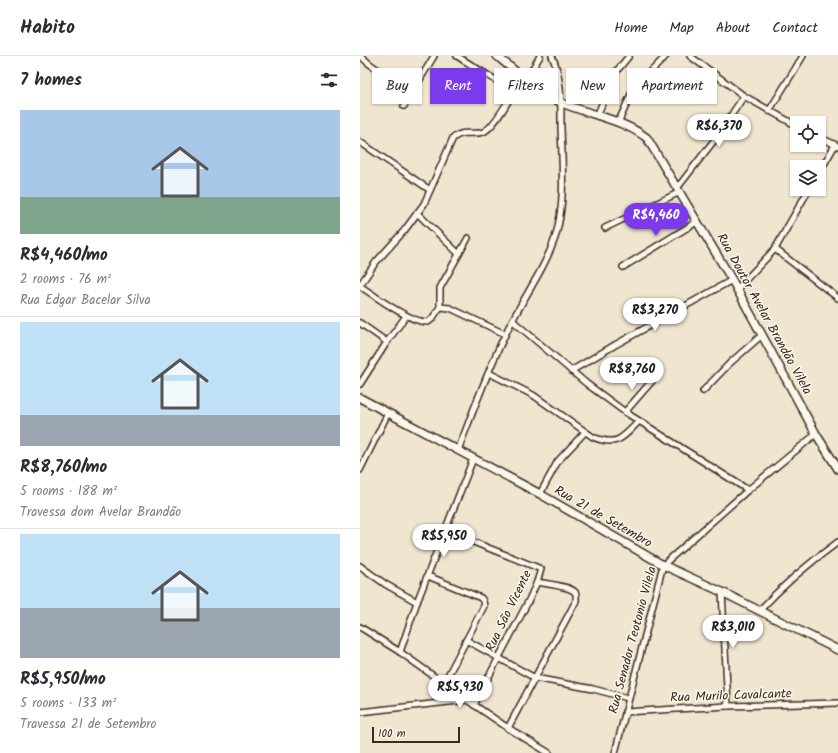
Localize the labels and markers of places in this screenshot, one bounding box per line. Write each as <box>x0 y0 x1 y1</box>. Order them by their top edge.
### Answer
pin: R$6,370 <box>682 114 756 148</box>
pin: R$4,460 <box>619 203 693 237</box>
pin: R$3,270 <box>618 298 692 332</box>
pin: R$8,760 <box>595 357 669 391</box>
pin: R$5,950 <box>407 524 481 558</box>
pin: R$3,010 <box>696 615 770 649</box>
pin: R$5,930 <box>423 675 497 709</box>

